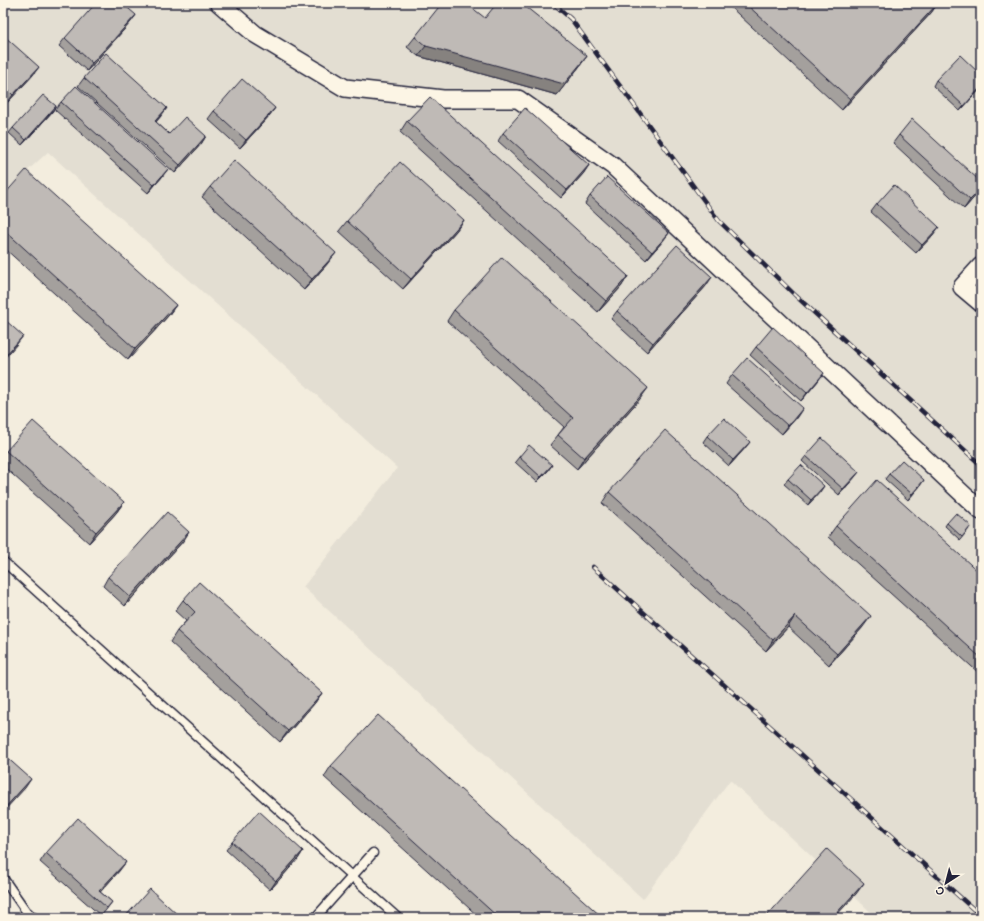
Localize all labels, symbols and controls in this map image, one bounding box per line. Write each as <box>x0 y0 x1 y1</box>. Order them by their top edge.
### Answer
north arrow <box>926 863 966 903</box>
text: С <box>933 883 947 898</box>

